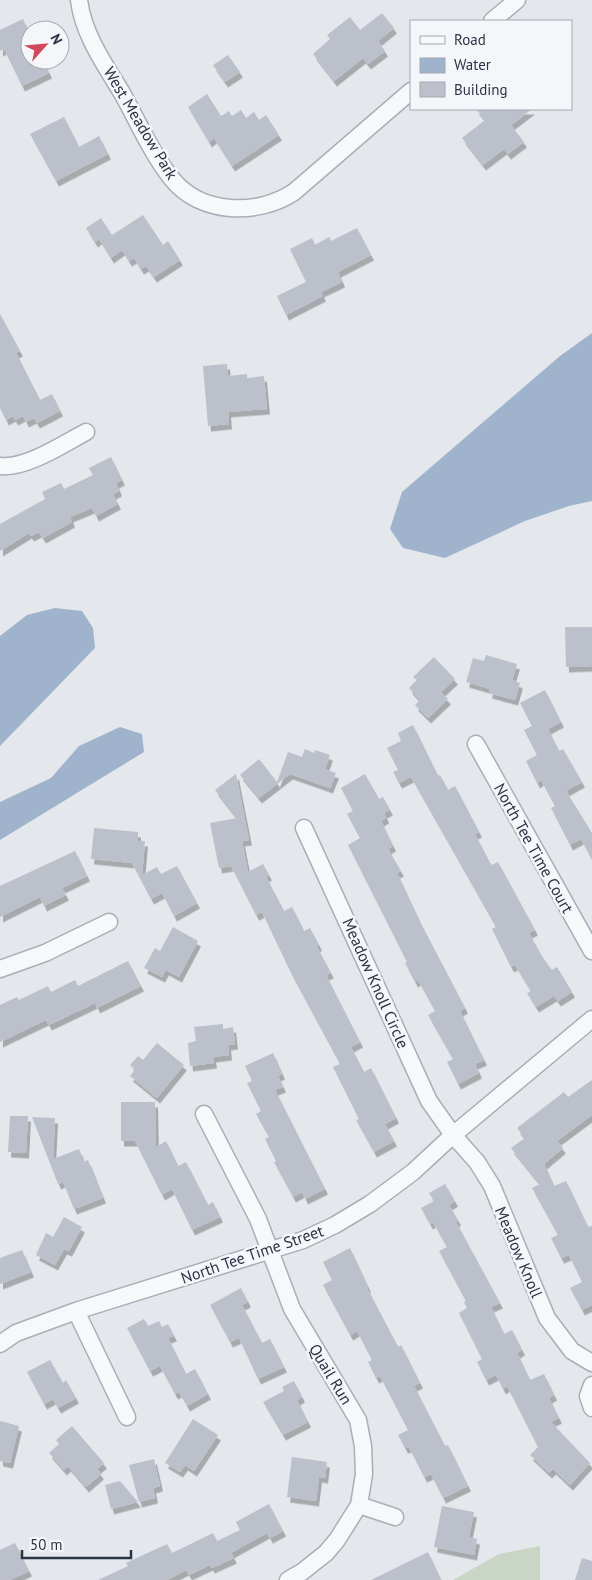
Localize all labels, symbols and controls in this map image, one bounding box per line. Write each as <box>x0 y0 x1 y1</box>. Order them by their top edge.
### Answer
north arrow <box>20 20 70 70</box>
legend <box>410 20 572 110</box>
text: Road <box>454 30 486 49</box>
text: N <box>46 31 67 47</box>
text: Water <box>454 55 491 74</box>
street label: West Meadow Park <box>99 63 183 183</box>
text: Building <box>454 80 508 99</box>
street label: North Tee Time Court <box>490 779 578 917</box>
street label: Meadow Knoll Circle <box>338 915 414 1051</box>
street label: Meadow Knoll <box>491 1203 547 1301</box>
street label: North Tee Time Street <box>178 1220 326 1288</box>
street label: Quail Run <box>305 1340 357 1408</box>
scale bar <box>22 1528 131 1560</box>
text: 50 m <box>30 1535 63 1554</box>

